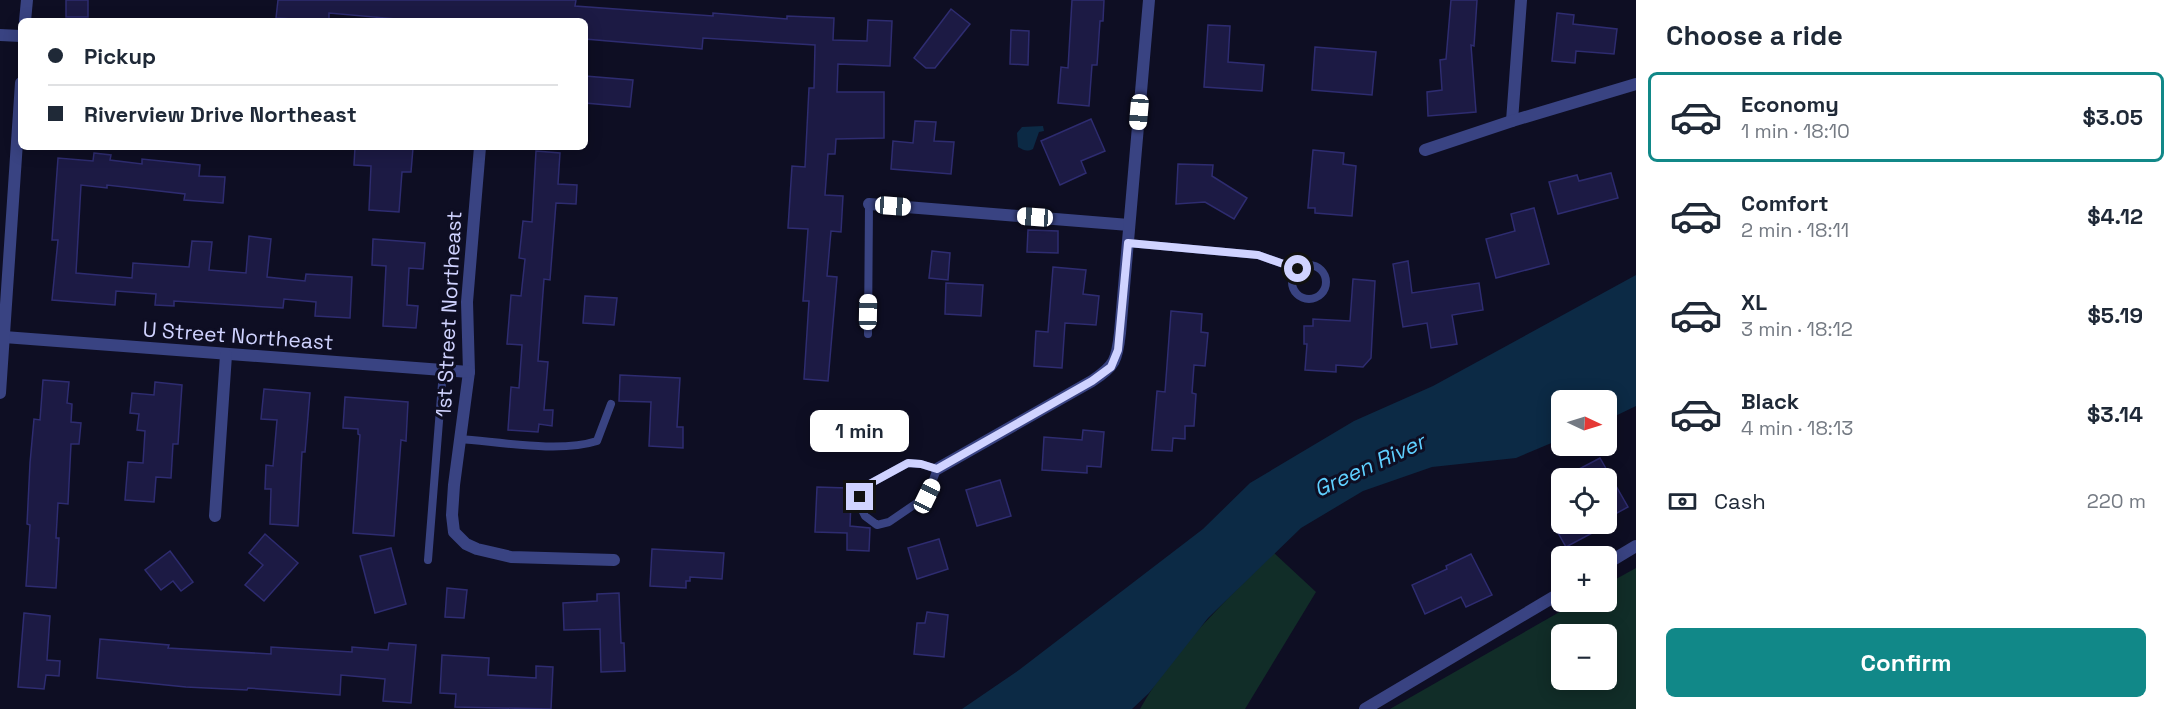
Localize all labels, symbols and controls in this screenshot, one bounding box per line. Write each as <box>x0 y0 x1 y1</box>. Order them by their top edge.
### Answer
text: Choose a ride <box>1666 18 1843 53</box>
text: Pickup <box>84 42 156 70</box>
icon: car <box>1669 90 1723 144</box>
text: Economy <box>1741 90 1839 118</box>
car <box>1128 93 1150 131</box>
text: Riverview Drive Northeast <box>84 100 357 128</box>
text: $3.05 <box>2083 103 2143 131</box>
text: 1 min · 18:10 <box>1741 118 1850 144</box>
icon: car <box>1669 189 1723 243</box>
text: Comfort <box>1741 189 1829 217</box>
car <box>874 196 912 216</box>
text: $4.12 <box>2087 202 2143 230</box>
car <box>1016 207 1054 227</box>
street label: 1st Street Northeast <box>430 210 467 418</box>
text: 2 min · 18:11 <box>1741 217 1849 243</box>
route start <box>1284 255 1311 282</box>
icon: car <box>1669 288 1723 342</box>
text: XL <box>1741 288 1767 316</box>
car <box>859 294 877 330</box>
text: $5.19 <box>2088 301 2143 329</box>
street label: U Street Northeast <box>142 315 334 356</box>
text: 3 min · 18:12 <box>1741 316 1853 342</box>
icon: car <box>1669 387 1723 441</box>
text: Black <box>1741 387 1799 415</box>
north arrow <box>1551 390 1617 456</box>
map controls <box>1551 390 1617 690</box>
text: $3.14 <box>2087 400 2143 428</box>
callout: 1 min <box>810 410 910 452</box>
text: 4 min · 18:13 <box>1741 415 1853 441</box>
text: 1 min <box>835 418 884 444</box>
water label: Green River <box>1309 426 1432 503</box>
button: locate <box>1551 468 1617 534</box>
car <box>911 476 943 516</box>
route end <box>846 483 873 510</box>
icon: cash <box>1666 485 1699 518</box>
text: Cash <box>1714 487 1766 515</box>
text: 220 m <box>2087 488 2146 514</box>
button: + <box>1551 546 1617 612</box>
button: − <box>1551 624 1617 690</box>
button: Confirm <box>1666 628 2146 697</box>

